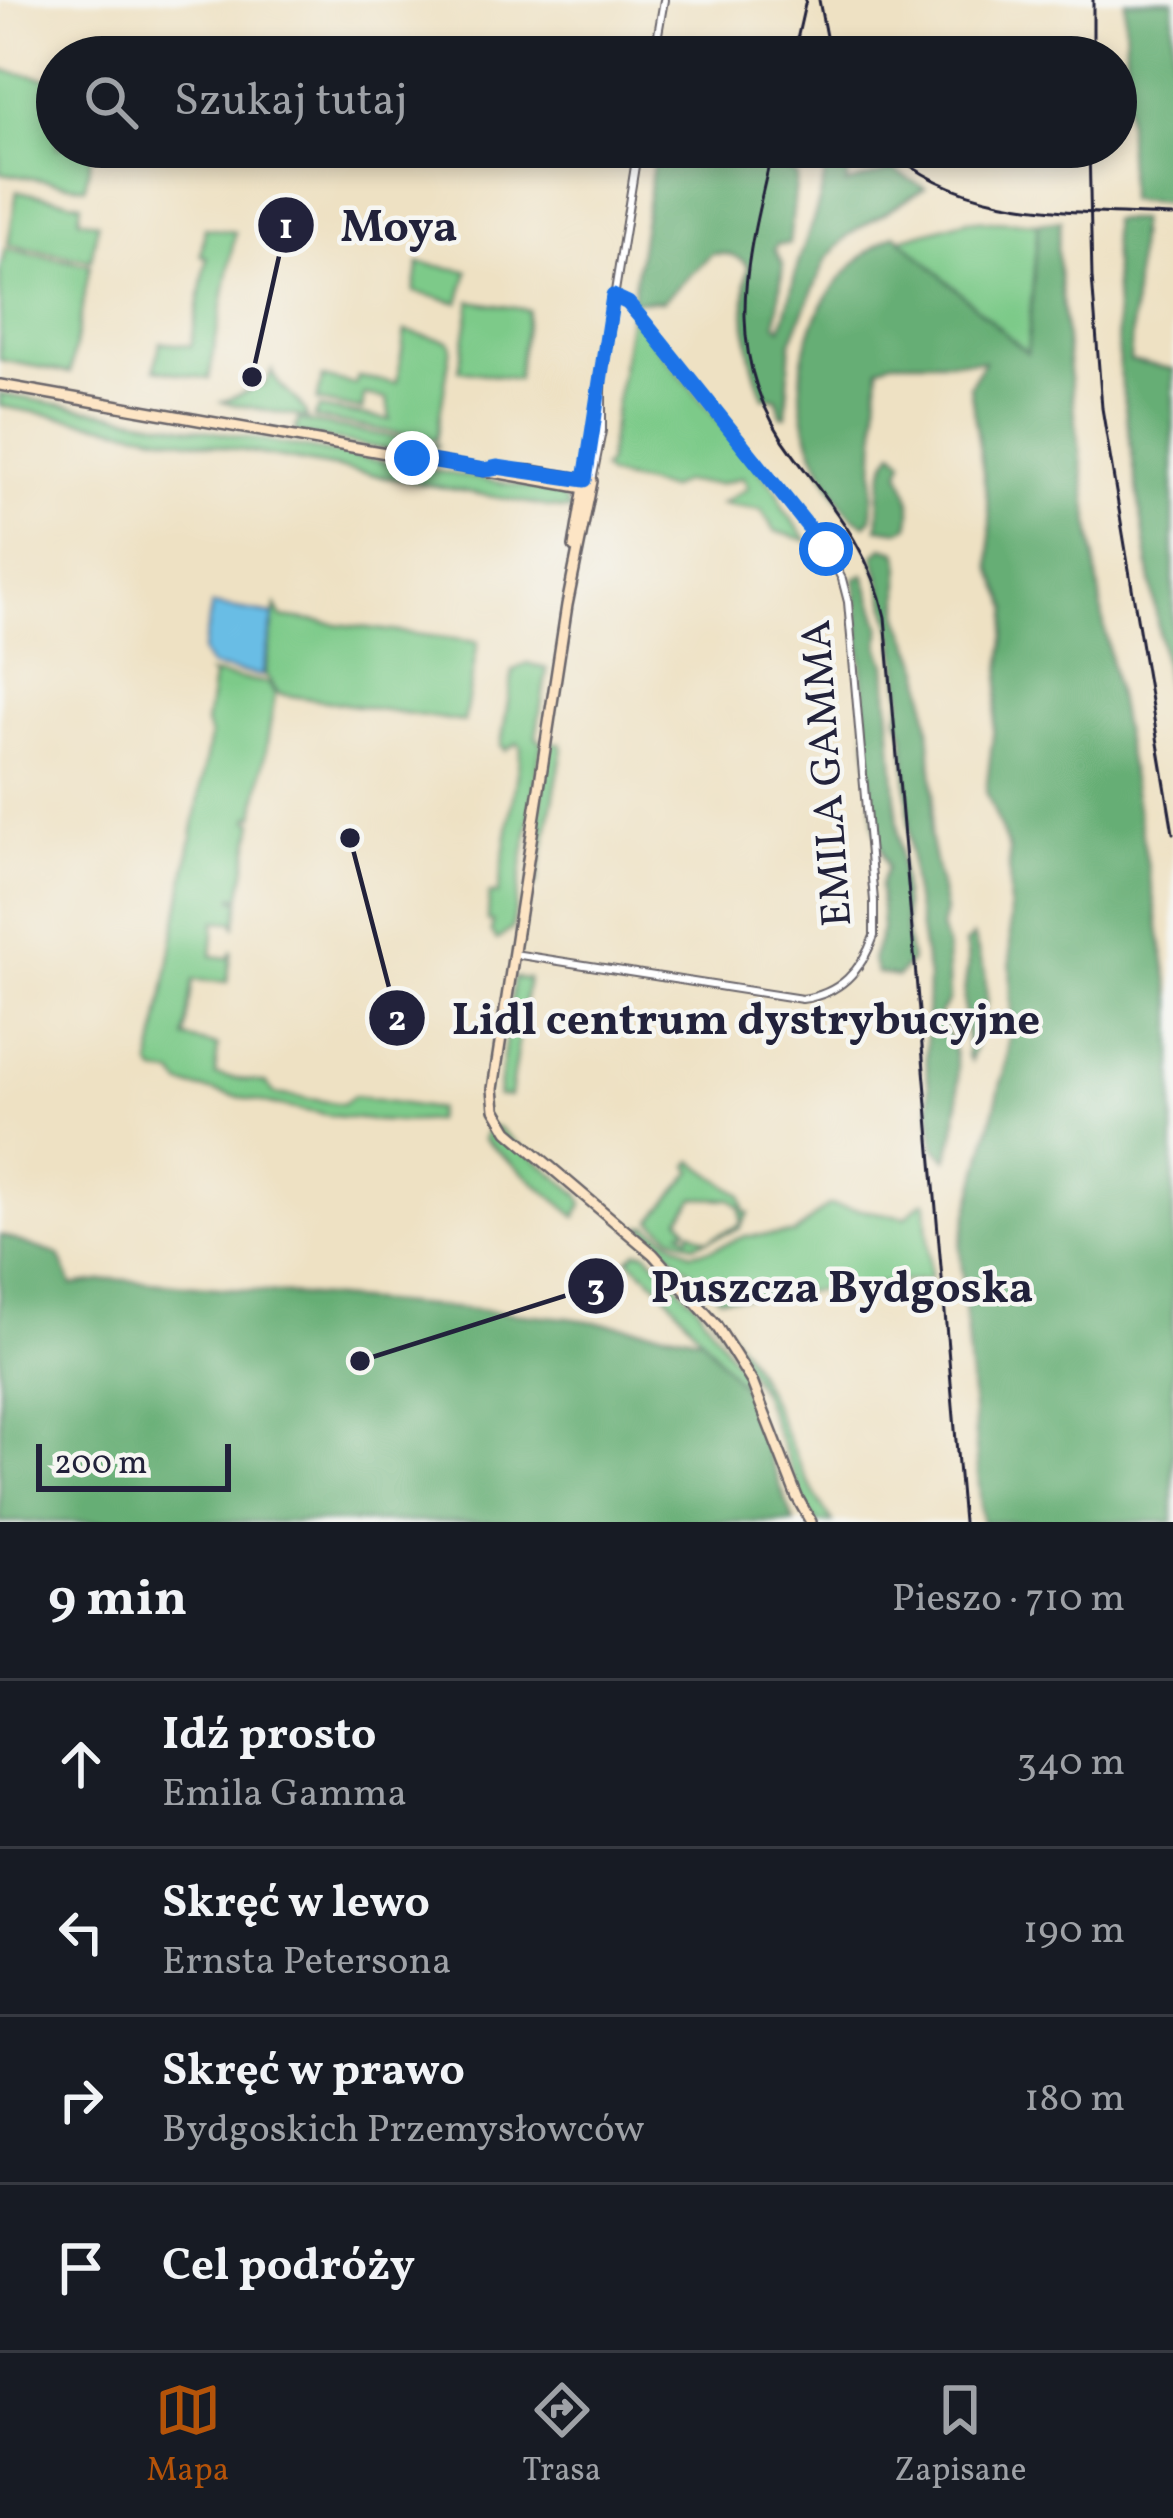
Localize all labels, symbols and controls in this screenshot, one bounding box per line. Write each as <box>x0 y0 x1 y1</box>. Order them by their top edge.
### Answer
search box <box>36 36 1137 168</box>
icon: search <box>78 69 144 135</box>
text: Szukaj tutaj <box>174 71 408 134</box>
callout: Moya <box>256 185 481 266</box>
text: Moya <box>340 198 458 261</box>
text: 1 <box>279 204 293 254</box>
route end <box>385 431 439 485</box>
route start <box>799 522 853 576</box>
street label: EMILA GAMMA <box>789 618 869 928</box>
callout: Lidl centrum dystrybucyjne <box>367 977 1064 1058</box>
text: Lidl centrum dystrybucyjne <box>452 991 1040 1054</box>
text: 2 <box>388 996 406 1046</box>
callout: Puszcza Bydgoska <box>566 1246 1057 1327</box>
text: Puszcza Bydgoska <box>651 1259 1033 1322</box>
text: 3 <box>587 1265 605 1315</box>
scale bar <box>36 1438 231 1491</box>
text: 200 m <box>54 1442 148 1488</box>
text: 9 min <box>48 1565 187 1636</box>
text: Pieszo · 710 m <box>892 1573 1125 1627</box>
text: Idź prosto <box>162 1705 377 1768</box>
icon: ahead <box>48 1731 114 1797</box>
text: 340 m <box>1017 1737 1125 1791</box>
text: Emila Gamma <box>162 1768 407 1822</box>
text: Skręć w lewo <box>162 1873 430 1936</box>
icon: left <box>48 1899 114 1965</box>
text: 190 m <box>1023 1905 1125 1959</box>
text: Ernsta Petersona <box>162 1936 451 1990</box>
text: Skręć w prawo <box>162 2041 465 2104</box>
icon: right <box>48 2067 114 2133</box>
text: 180 m <box>1024 2073 1125 2127</box>
text: Bydgoskich Przemysłowców <box>162 2104 644 2158</box>
icon: arrive <box>48 2235 114 2301</box>
text: Cel podróży <box>162 2236 415 2299</box>
tab: Mapa <box>147 2377 229 2495</box>
tab: Trasa <box>522 2377 601 2495</box>
tab: Zapisane <box>894 2377 1026 2495</box>

